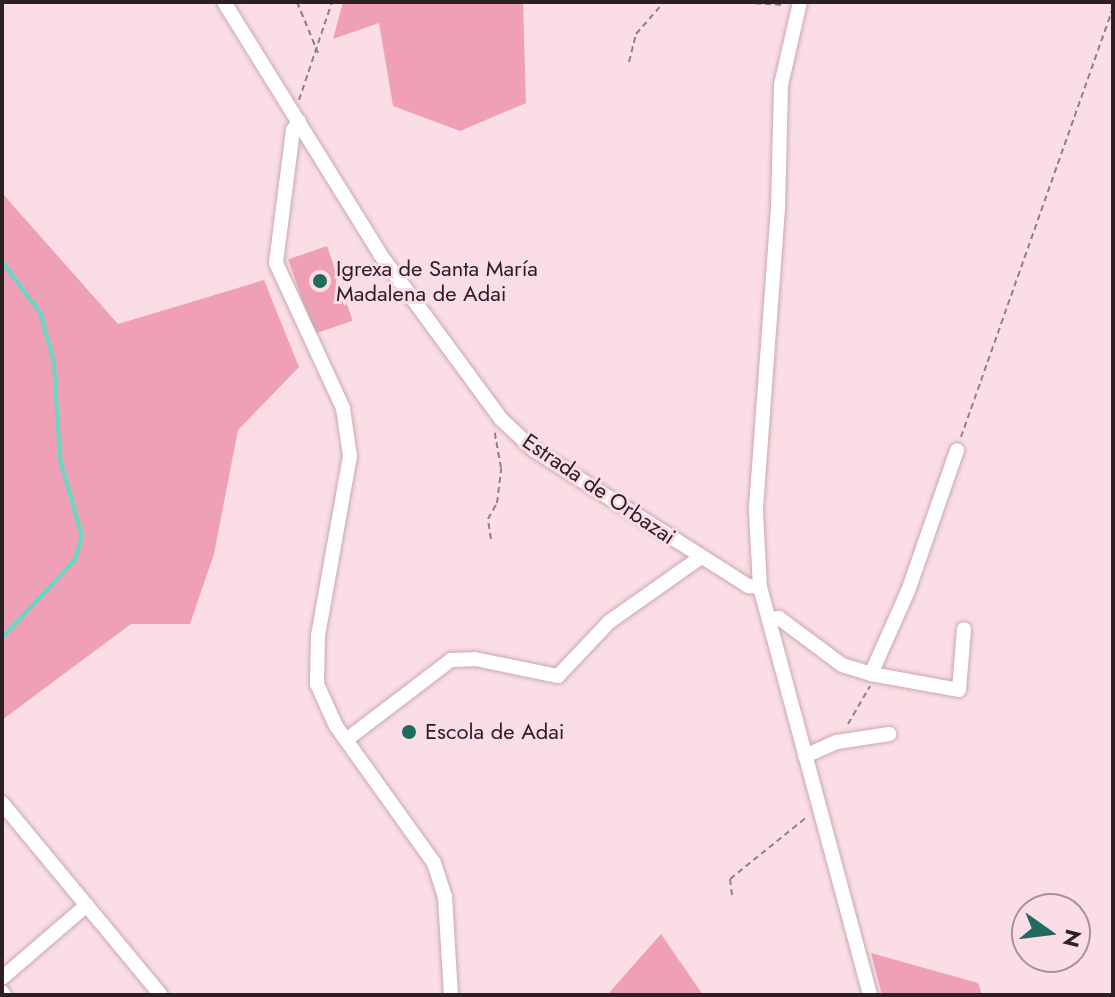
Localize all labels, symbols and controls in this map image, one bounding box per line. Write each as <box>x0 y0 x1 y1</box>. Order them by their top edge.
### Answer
place label: Igrexa de Santa María Madalena de Adai <box>336 255 538 306</box>
marker: Igrexa de Santa María Madalena de Adai <box>311 272 329 290</box>
street label: Estrada de Orbazai <box>517 428 681 550</box>
place label: Escola de Adai <box>425 719 565 745</box>
marker: Escola de Adai <box>400 723 418 741</box>
north arrow <box>1011 893 1091 973</box>
text: N <box>1055 926 1090 951</box>

